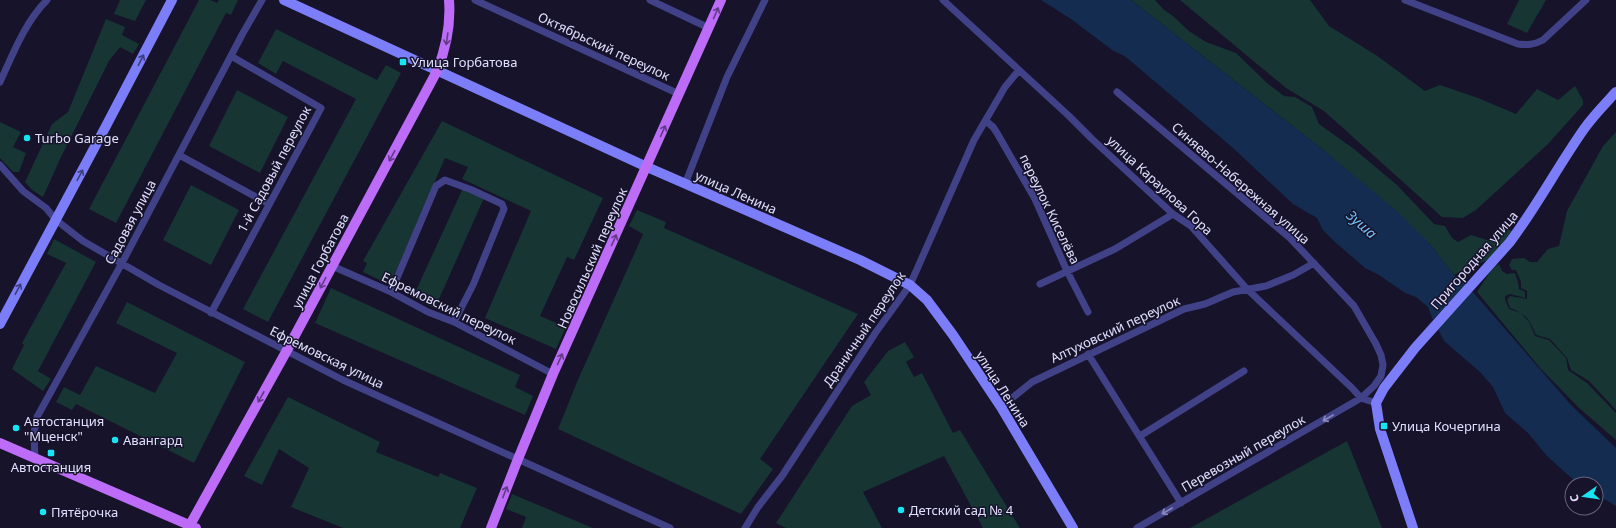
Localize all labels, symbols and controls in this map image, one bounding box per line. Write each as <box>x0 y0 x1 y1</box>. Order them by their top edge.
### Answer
street label: Октябрьский переулок <box>535 7 673 85</box>
one-way arrow <box>713 7 720 19</box>
one-way arrow <box>443 32 451 45</box>
place label: Улица Горбатова <box>411 53 517 71</box>
one-way arrow <box>137 54 145 66</box>
marker: Улица Горбатова <box>398 57 408 67</box>
street label: 1-й Садовый переулок <box>233 103 315 235</box>
street label: Синяево-Набережная улица <box>1168 118 1314 248</box>
one-way arrow <box>660 126 667 138</box>
place label: Turbo Garage <box>35 129 119 147</box>
street label: улица Караулова Гора <box>1103 131 1217 239</box>
marker: Turbo Garage <box>22 133 32 143</box>
one-way arrow <box>387 150 395 162</box>
street label: переулок Киселёва <box>1016 151 1084 267</box>
street label: улица Ленина <box>692 166 780 218</box>
one-way arrow <box>77 169 84 181</box>
street label: Садовая улица <box>100 177 160 267</box>
street label: Новосильский переулок <box>553 185 631 331</box>
water label: Зуша <box>1342 205 1381 242</box>
street label: Пригородная улица <box>1426 207 1522 313</box>
street label: улица Горбатова <box>287 210 353 312</box>
one-way arrow <box>611 235 618 247</box>
street label: Ефремовский переулок <box>379 268 519 349</box>
street label: Драничный переулок <box>819 268 909 390</box>
one-way arrow <box>319 276 327 288</box>
one-way arrow <box>15 284 23 296</box>
street label: Алтуховский переулок <box>1047 291 1183 367</box>
street label: Ефремовская улица <box>267 322 387 392</box>
street label: улица Ленина <box>972 347 1034 431</box>
one-way arrow <box>557 353 565 365</box>
one-way arrow <box>257 391 264 403</box>
street label: Перевозный переулок <box>1178 410 1308 496</box>
place label: Автостанция "Мценск" <box>24 412 104 445</box>
one-way arrow <box>1322 415 1334 423</box>
place label: Улица Кочергина <box>1392 417 1501 435</box>
marker: Улица Кочергина <box>1379 421 1389 431</box>
marker: Автостанция "Мценск" <box>11 423 21 433</box>
place label: Авангард <box>123 431 183 449</box>
marker: Авангард <box>110 435 120 445</box>
marker: Автостанция <box>46 448 56 458</box>
place label: Автостанция <box>11 458 91 476</box>
north arrow <box>1564 476 1604 516</box>
one-way arrow <box>502 486 510 498</box>
text: С <box>1566 493 1582 504</box>
place label: Детский сад № 4 <box>909 501 1014 519</box>
place label: Пятёрочка <box>51 503 118 521</box>
marker: Детский сад № 4 <box>896 505 906 515</box>
marker: Пятёрочка <box>38 507 48 517</box>
one-way arrow <box>1161 508 1173 516</box>

